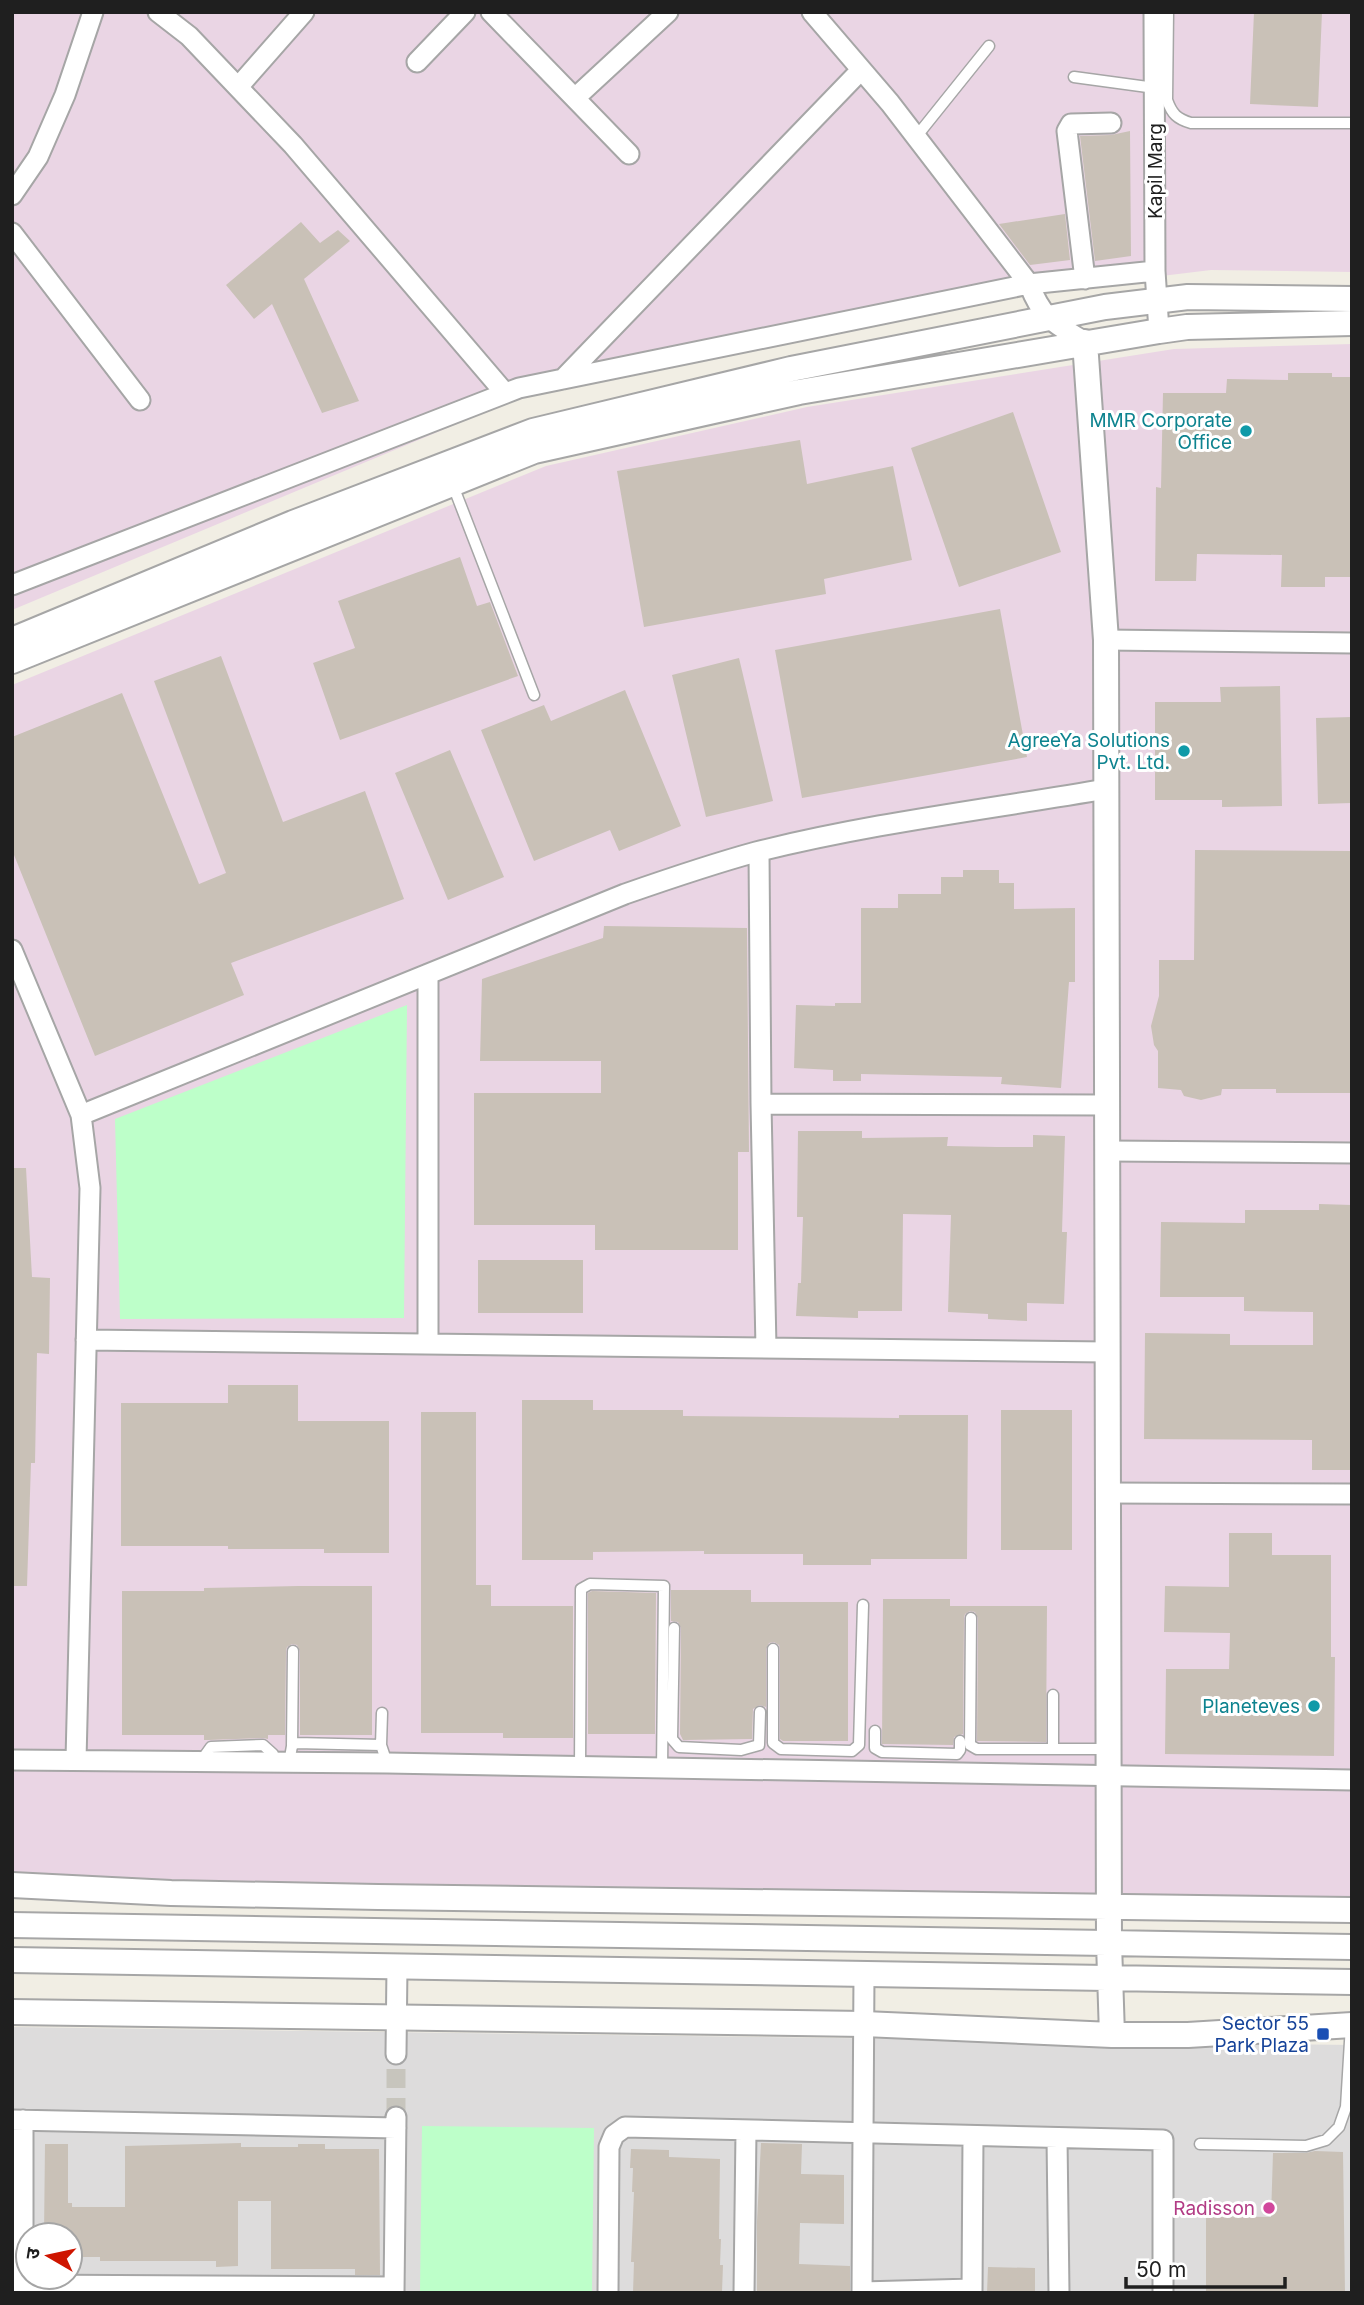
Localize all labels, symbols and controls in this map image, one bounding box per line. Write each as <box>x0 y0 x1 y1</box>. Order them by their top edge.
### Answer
street label: Kapil Marg <box>1144 123 1167 219</box>
place label: MMR Corporate Office <box>1089 409 1232 454</box>
marker: MMR Corporate Office <box>1238 423 1254 439</box>
place label: AgreeYa Solutions Pvt. Ltd. <box>1007 729 1170 774</box>
marker: AgreeYa Solutions Pvt. Ltd. <box>1176 743 1192 759</box>
place label: Planeteves <box>1202 1695 1300 1718</box>
marker: Planeteves <box>1306 1698 1322 1714</box>
place label: Sector 55 Park Plaza <box>1214 2012 1309 2057</box>
marker: Sector 55 Park Plaza <box>1315 2026 1331 2042</box>
place label: Radisson <box>1173 2197 1255 2220</box>
marker: Radisson <box>1261 2200 1277 2216</box>
north arrow <box>14 2221 84 2291</box>
text: उ <box>20 2245 45 2261</box>
scale bar <box>1126 2246 1285 2290</box>
text: 50 m <box>1136 2257 1186 2282</box>

